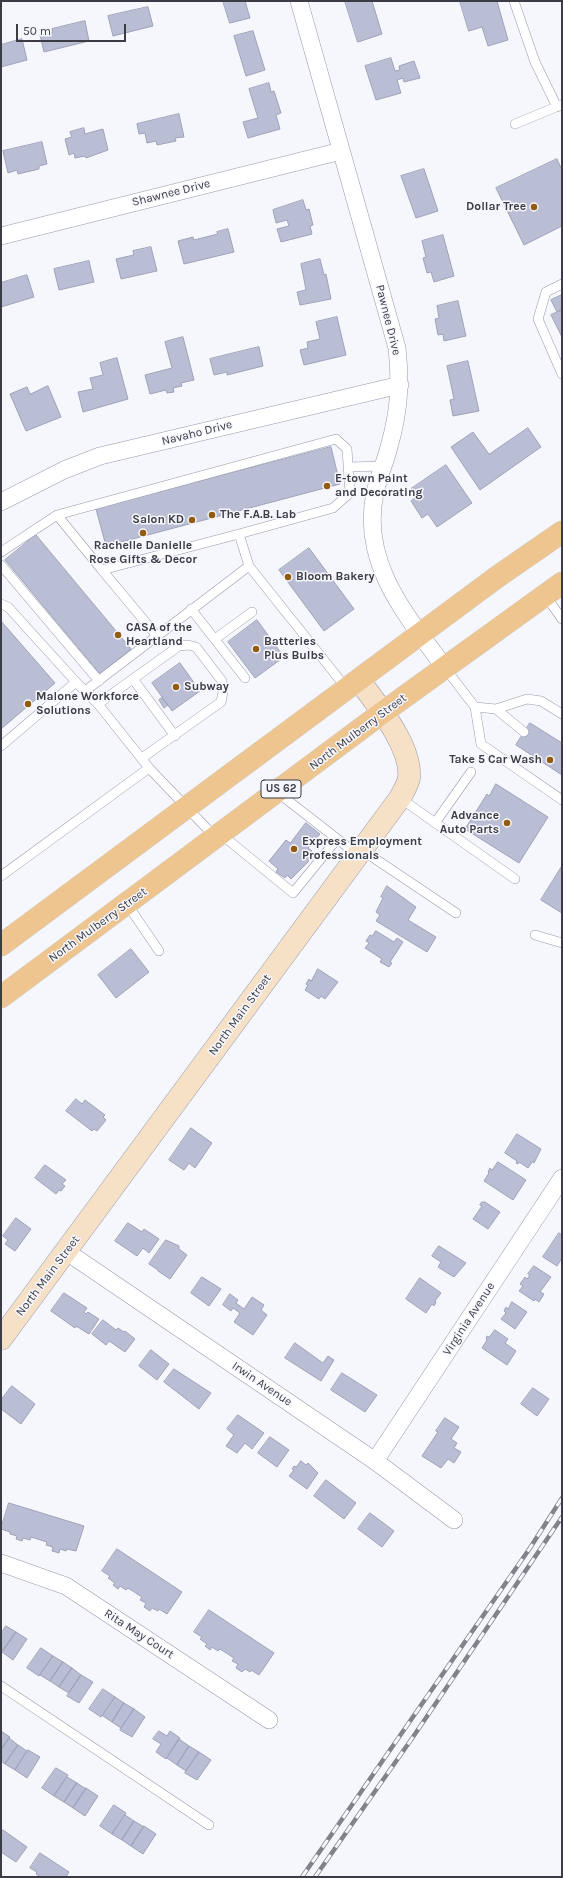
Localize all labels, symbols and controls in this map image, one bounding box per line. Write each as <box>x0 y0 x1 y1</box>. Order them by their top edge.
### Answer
scale bar <box>18 16 128 42</box>
text: 50 m <box>23 24 51 38</box>
street label: Shawnee Drive <box>130 176 212 210</box>
place label: Dollar Tree <box>466 200 526 214</box>
marker: Dollar Tree <box>529 202 539 212</box>
street label: Pawnee Drive <box>372 283 404 357</box>
street label: Navaho Drive <box>160 417 234 449</box>
place label: E-town Paint and Decorating <box>335 472 423 500</box>
marker: E-town Paint and Decorating <box>322 481 332 491</box>
place label: The F.A.B. Lab <box>220 508 296 522</box>
marker: The F.A.B. Lab <box>207 510 217 520</box>
place label: Salon KD <box>132 513 184 527</box>
marker: Salon KD <box>187 515 197 525</box>
marker: Rachelle Danielle Rose Gifts & Decor <box>138 528 148 538</box>
place label: Rachelle Danielle Rose Gifts & Decor <box>89 539 197 567</box>
place label: Bloom Bakery <box>296 570 374 584</box>
marker: Bloom Bakery <box>283 572 293 582</box>
place label: CASA of the Heartland <box>126 621 192 649</box>
marker: CASA of the Heartland <box>113 630 123 640</box>
place label: Batteries Plus Bulbs <box>264 635 324 663</box>
marker: Batteries Plus Bulbs <box>251 644 261 654</box>
place label: Subway <box>184 680 229 694</box>
marker: Subway <box>171 682 181 692</box>
place label: Malone Workforce Solutions <box>36 690 139 718</box>
street label: North Mulberry Street <box>307 691 409 773</box>
marker: Malone Workforce Solutions <box>23 699 33 709</box>
place label: Take 5 Car Wash <box>449 753 542 767</box>
marker: Take 5 Car Wash <box>545 755 555 765</box>
road number: US 62 <box>261 780 301 798</box>
place label: Advance Auto Parts <box>440 809 499 837</box>
marker: Advance Auto Parts <box>502 818 512 828</box>
place label: Express Employment Professionals <box>302 835 422 863</box>
marker: Express Employment Professionals <box>289 844 299 854</box>
street label: North Mulberry Street <box>46 885 150 965</box>
street label: North Main Street <box>206 971 274 1059</box>
street label: North Main Street <box>13 1233 83 1319</box>
street label: Virginia Avenue <box>440 1280 498 1358</box>
street label: Irwin Avenue <box>229 1359 295 1409</box>
street label: Rita May Court <box>101 1606 177 1662</box>

